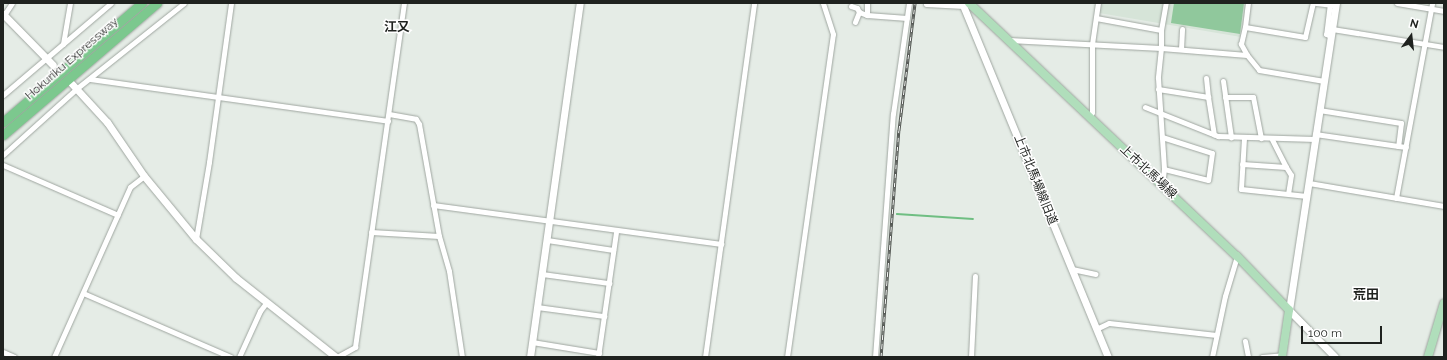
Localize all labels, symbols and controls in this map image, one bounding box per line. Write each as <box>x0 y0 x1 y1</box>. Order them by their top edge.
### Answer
street label: Hokuriku Expressway <box>23 15 121 103</box>
north arrow <box>1391 16 1431 56</box>
text: N <box>1408 17 1420 31</box>
district label: 江又 <box>384 19 410 35</box>
street label: 上市北馬場線旧道 <box>1010 133 1060 227</box>
street label: 上市北馬場線 <box>1117 142 1179 202</box>
district label: 荒田 <box>1353 287 1379 303</box>
scale bar <box>1303 318 1384 344</box>
text: 100 m <box>1308 326 1342 340</box>

